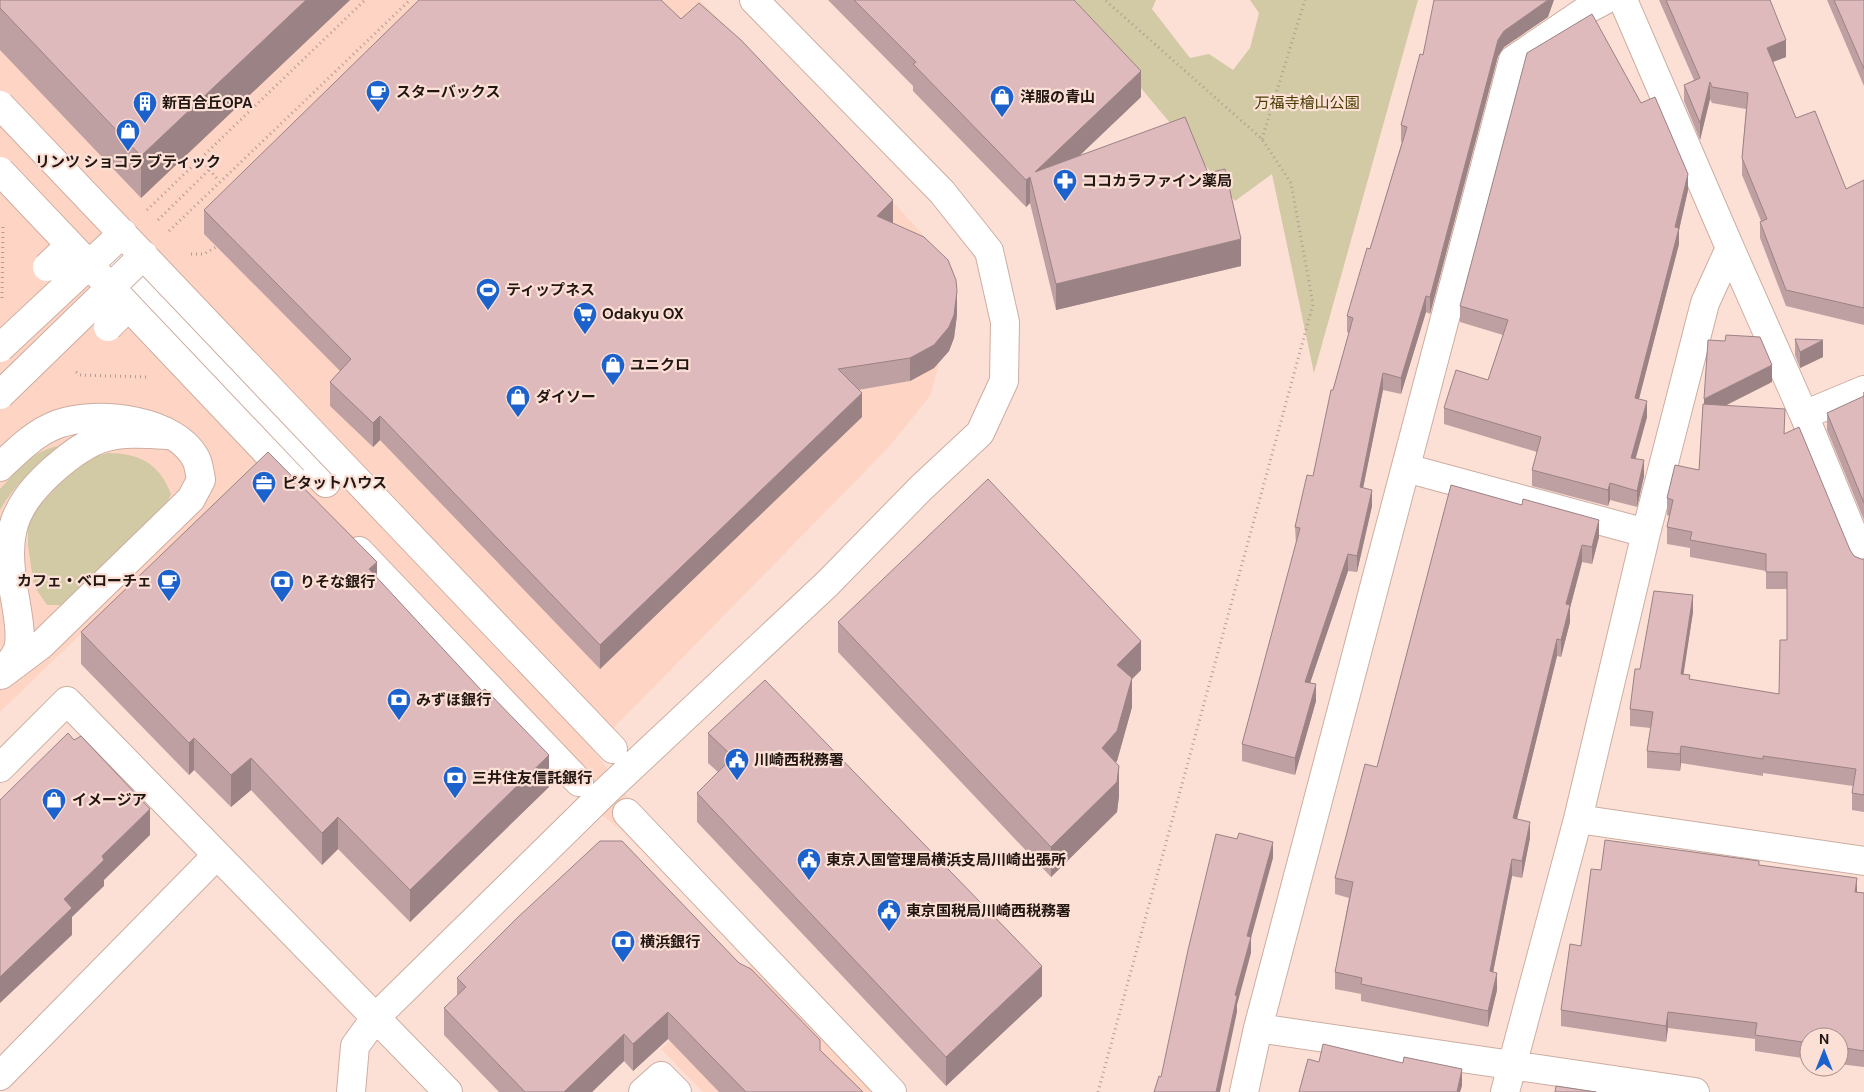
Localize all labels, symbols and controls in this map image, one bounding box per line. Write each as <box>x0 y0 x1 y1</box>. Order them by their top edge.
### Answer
cafe icon: スターバックス <box>365 79 391 113</box>
place label: スターバックス <box>396 82 500 102</box>
shop icon: 洋服の青山 <box>989 84 1015 118</box>
place label: 洋服の青山 <box>1020 87 1095 107</box>
building icon: 新百合丘OPA <box>132 90 158 124</box>
place label: 新百合丘OPA <box>162 93 253 113</box>
park label: 万福寺檜山公園 <box>1254 93 1360 113</box>
shop icon: リンツ ショコラ ブティック <box>115 118 141 152</box>
place label: リンツ ショコラ ブティック <box>35 152 221 172</box>
pharmacy icon: ココカラファイン薬局 <box>1052 168 1078 202</box>
place label: ココカラファイン薬局 <box>1082 171 1232 191</box>
sports icon: ティップネス <box>475 277 501 311</box>
place label: ティップネス <box>506 280 595 300</box>
supermarket icon: Odakyu OX <box>572 301 598 335</box>
place label: Odakyu OX <box>602 304 684 324</box>
shop icon: ユニクロ <box>600 352 626 386</box>
place label: ユニクロ <box>630 355 690 375</box>
shop icon: ダイソー <box>505 384 531 418</box>
place label: ダイソー <box>536 387 596 407</box>
office icon: ピタットハウス <box>251 470 277 504</box>
place label: ピタットハウス <box>282 473 387 493</box>
cafe icon: カフェ・ベローチェ <box>156 568 182 602</box>
bank icon: りそな銀行 <box>269 569 295 603</box>
place label: カフェ・ベローチェ <box>17 571 152 591</box>
place label: りそな銀行 <box>300 572 375 592</box>
bank icon: みずほ銀行 <box>386 687 412 721</box>
place label: みずほ銀行 <box>416 690 491 710</box>
public building icon: 川崎西税務署 <box>724 747 750 781</box>
place label: 川崎西税務署 <box>754 750 844 770</box>
bank icon: 三井住友信託銀行 <box>442 765 468 799</box>
place label: 三井住友信託銀行 <box>472 768 592 788</box>
shop icon: イメージア <box>41 787 67 821</box>
place label: イメージア <box>72 790 147 810</box>
public building icon: 東京入国管理局横浜支局川崎出張所 <box>796 847 822 881</box>
place label: 東京入国管理局横浜支局川崎出張所 <box>826 850 1066 870</box>
public building icon: 東京国税局川崎西税務署 <box>876 898 902 932</box>
place label: 東京国税局川崎西税務署 <box>906 901 1071 921</box>
bank icon: 横浜銀行 <box>610 929 636 963</box>
place label: 横浜銀行 <box>640 932 700 952</box>
north arrow <box>1799 1027 1849 1077</box>
text: N <box>1819 1030 1829 1048</box>

